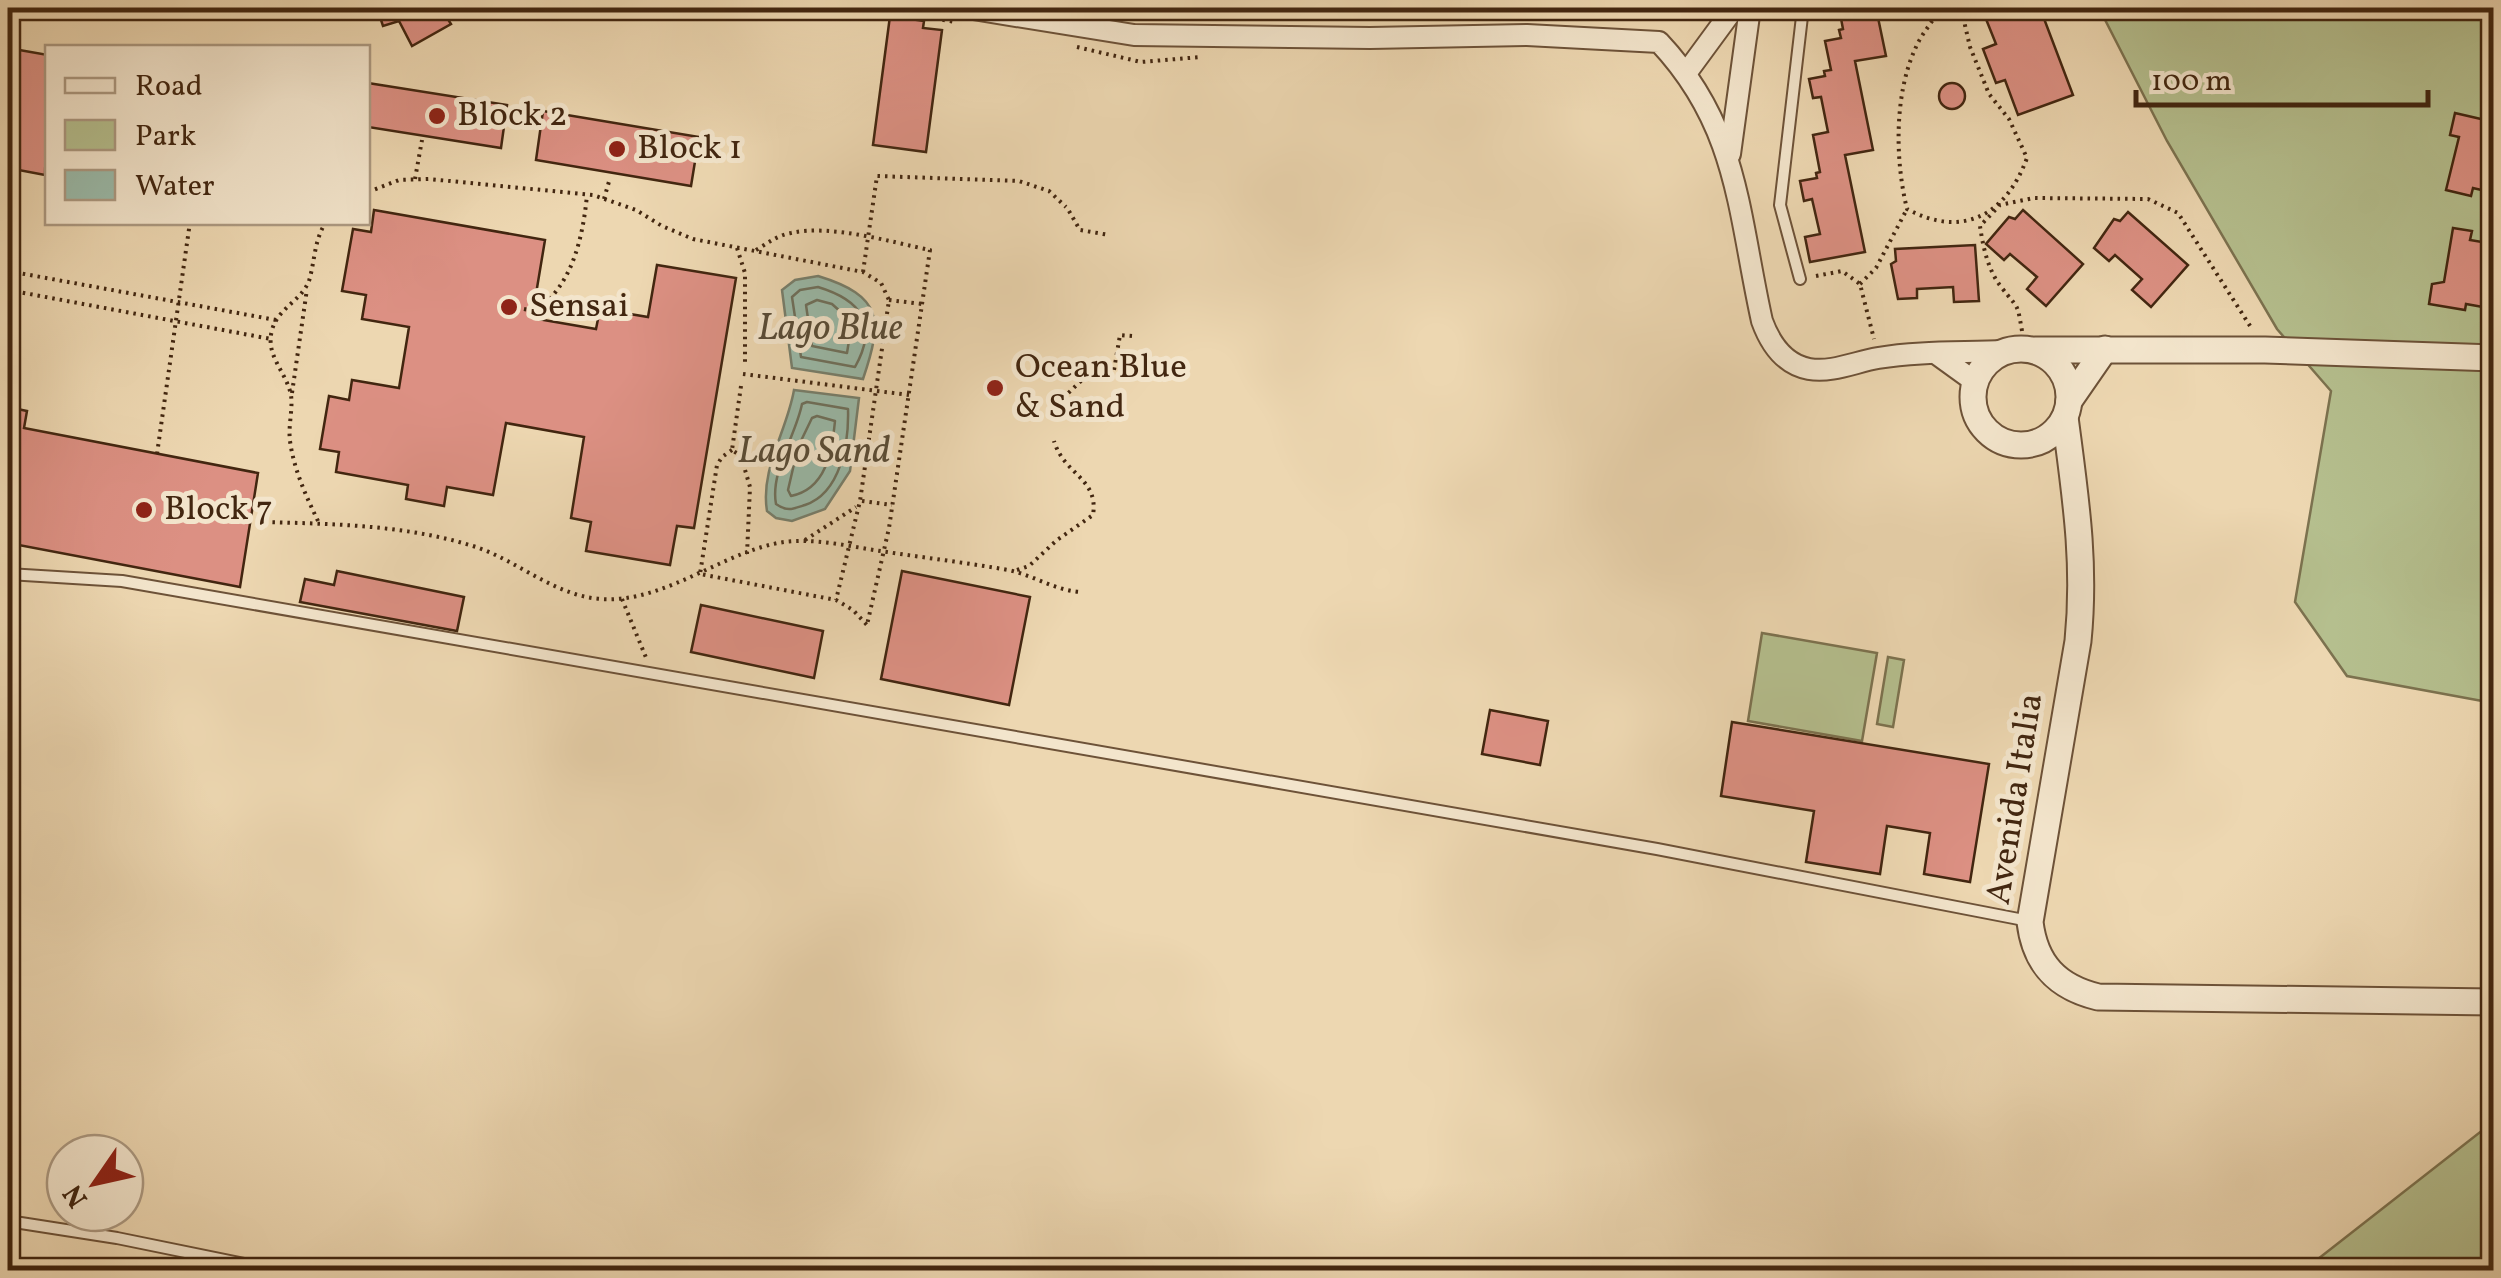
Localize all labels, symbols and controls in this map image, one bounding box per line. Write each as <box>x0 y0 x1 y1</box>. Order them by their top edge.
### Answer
legend <box>45 45 370 225</box>
scale bar <box>2136 45 2428 107</box>
text: 100 m <box>2151 61 2232 103</box>
text: Road <box>135 66 203 108</box>
place label: Block 2 <box>457 92 568 140</box>
marker: Block 2 <box>426 105 448 127</box>
text: Park <box>135 116 196 158</box>
place label: Block 1 <box>637 125 742 173</box>
marker: Block 1 <box>606 138 628 160</box>
text: Water <box>135 166 215 208</box>
place label: Sensai <box>529 283 629 331</box>
marker: Sensai <box>498 296 520 318</box>
water label: Lago Blue <box>757 303 903 356</box>
place label: Ocean Blue & Sand <box>1015 344 1187 432</box>
marker: Ocean Blue & Sand <box>984 377 1006 399</box>
water label: Lago Sand <box>737 426 891 479</box>
place label: Block 7 <box>164 486 273 534</box>
marker: Block 7 <box>133 499 155 521</box>
street label: Avenida Italia <box>1976 690 2056 908</box>
north arrow <box>45 1133 145 1233</box>
text: N <box>54 1176 98 1215</box>

